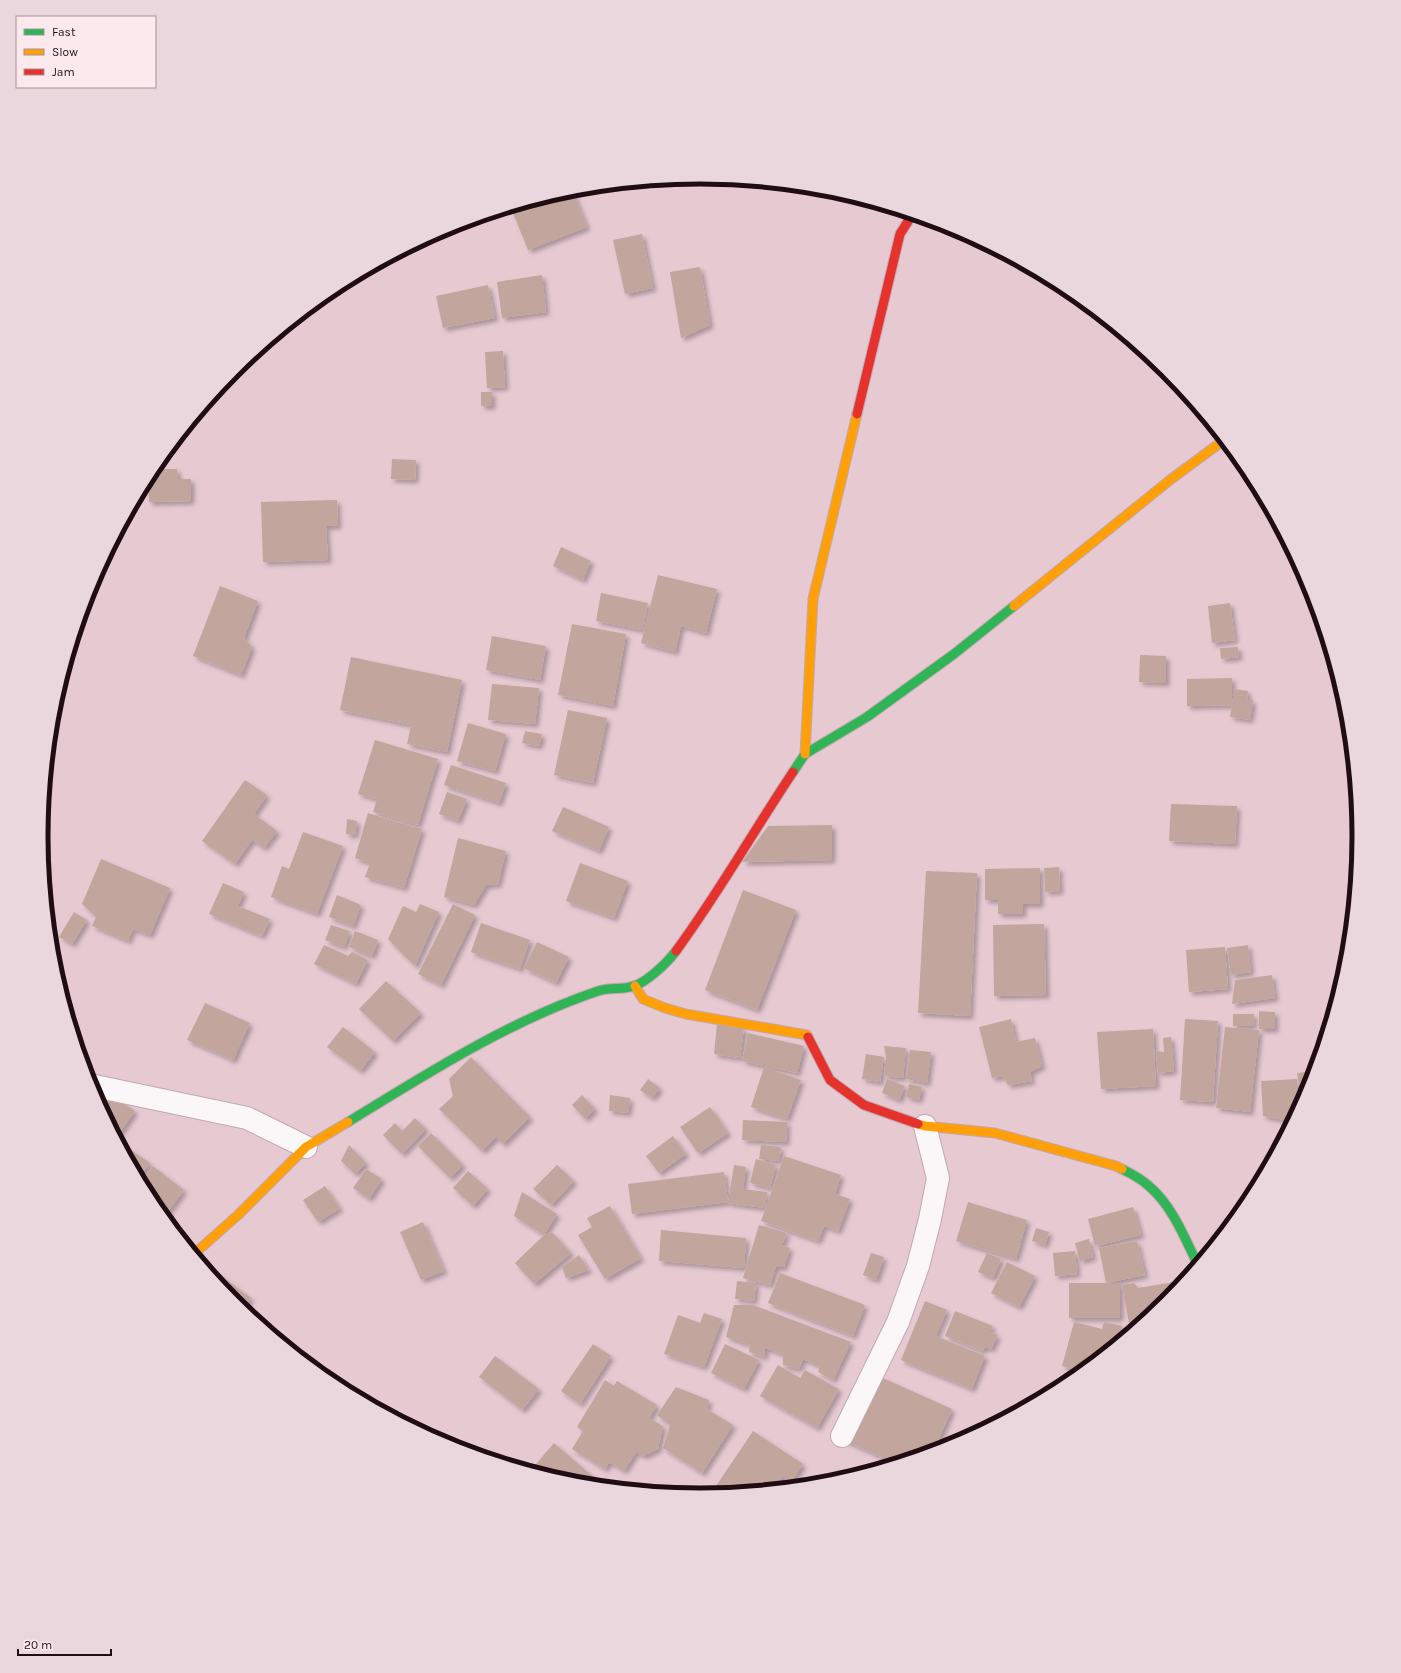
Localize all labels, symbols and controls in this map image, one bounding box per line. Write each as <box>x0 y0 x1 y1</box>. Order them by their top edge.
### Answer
legend <box>16 16 156 88</box>
text: Fast <box>52 25 76 39</box>
text: Slow <box>52 45 78 59</box>
text: Jam <box>52 65 75 79</box>
scale bar <box>18 1631 111 1657</box>
text: 20 m <box>24 1638 52 1652</box>

